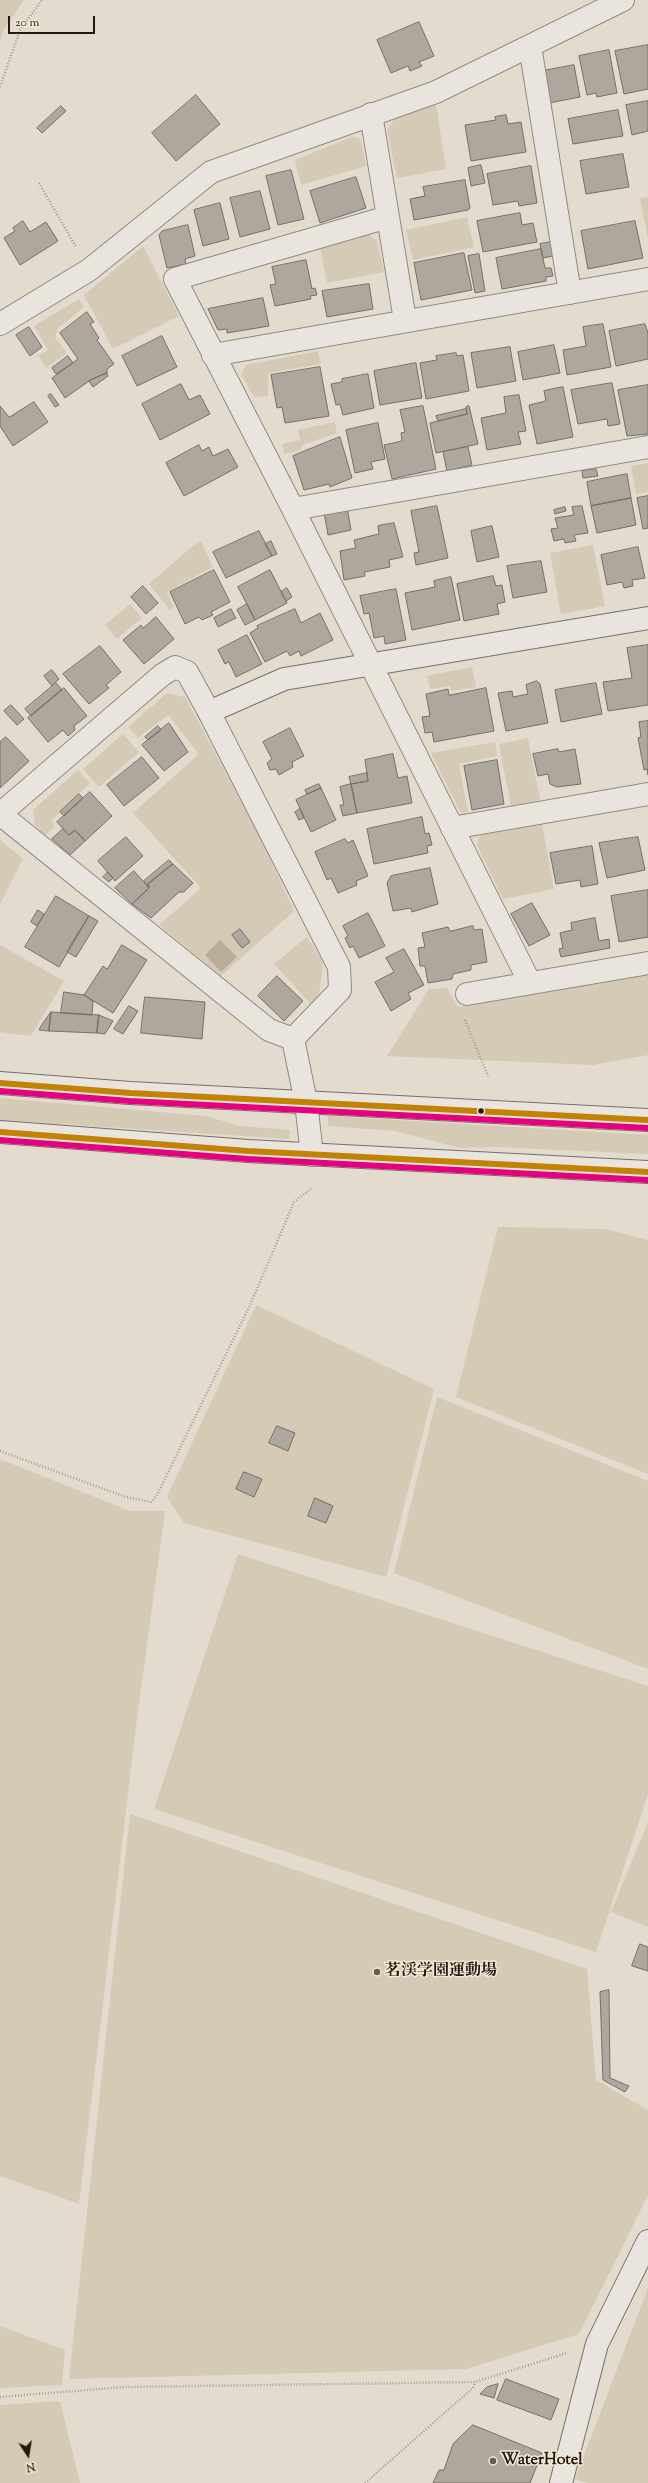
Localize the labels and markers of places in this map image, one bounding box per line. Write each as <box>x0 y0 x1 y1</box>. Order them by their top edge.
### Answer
unlabelled marker <box>476 1106 486 1116</box>
place label: 茗渓学園運動場 <box>385 1962 497 1982</box>
marker: 茗渓学園運動場 <box>372 1967 382 1977</box>
place label: WaterHotel <box>501 2451 583 2471</box>
marker: WaterHotel <box>488 2456 498 2466</box>

